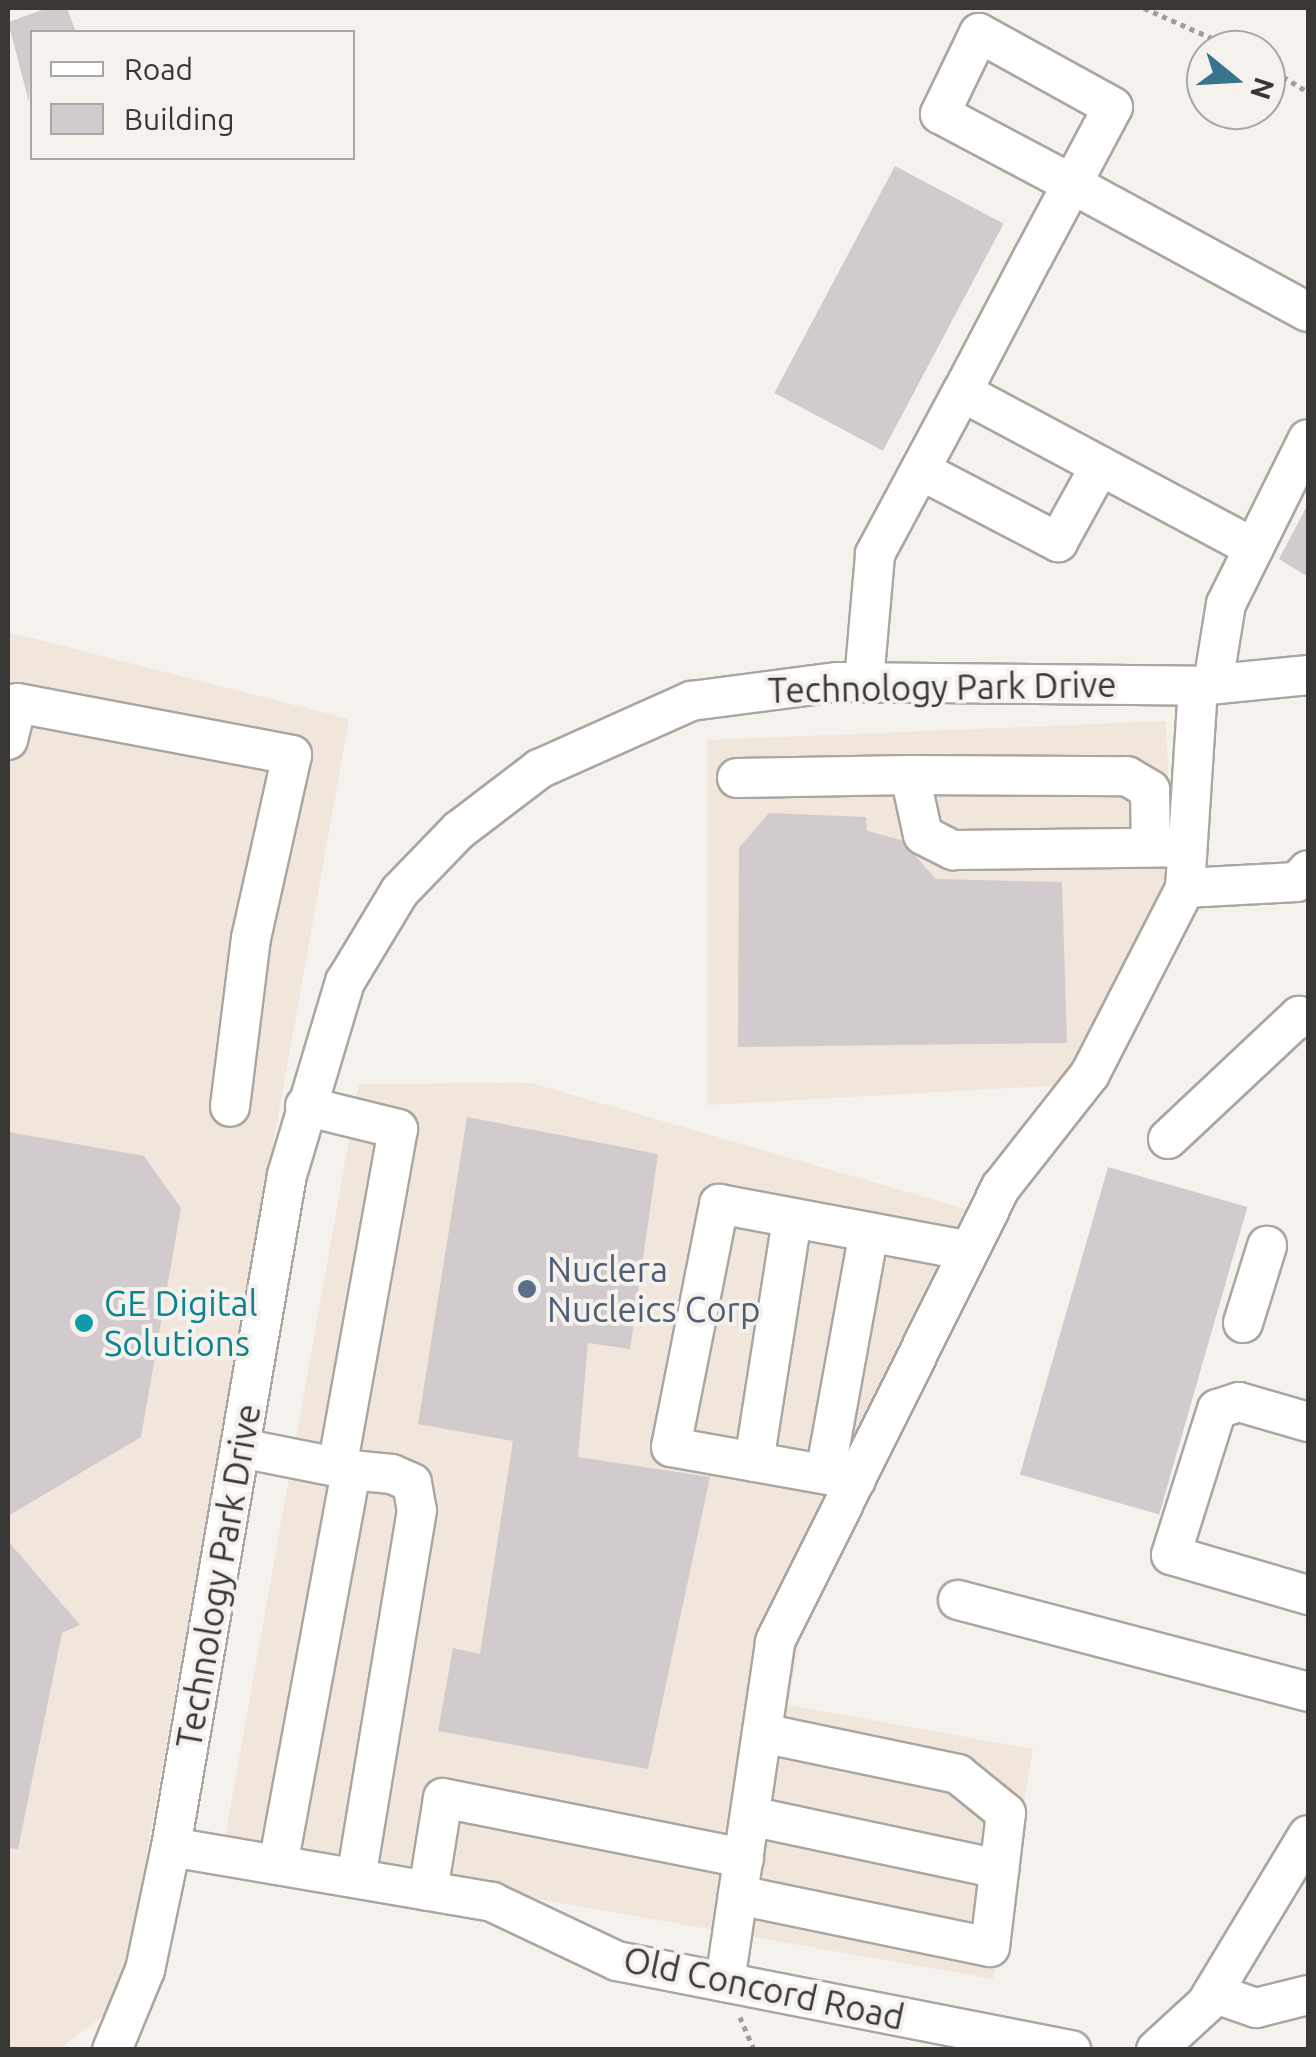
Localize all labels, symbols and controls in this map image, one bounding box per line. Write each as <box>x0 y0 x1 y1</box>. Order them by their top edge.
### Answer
legend <box>30 30 355 160</box>
north arrow <box>1186 30 1286 130</box>
text: Road <box>124 52 193 86</box>
text: N <box>1245 74 1281 104</box>
text: Building <box>124 102 235 136</box>
street label: Technology Park Drive <box>767 663 1117 711</box>
place label: Nuclera Nucleics Corp <box>547 1248 760 1330</box>
marker: Nuclera Nucleics Corp <box>516 1278 538 1300</box>
place label: GE Digital Solutions <box>104 1282 258 1364</box>
marker: GE Digital Solutions <box>73 1312 95 1334</box>
street label: Technology Park Drive <box>167 1401 269 1751</box>
street label: Old Concord Road <box>620 1938 908 2038</box>

